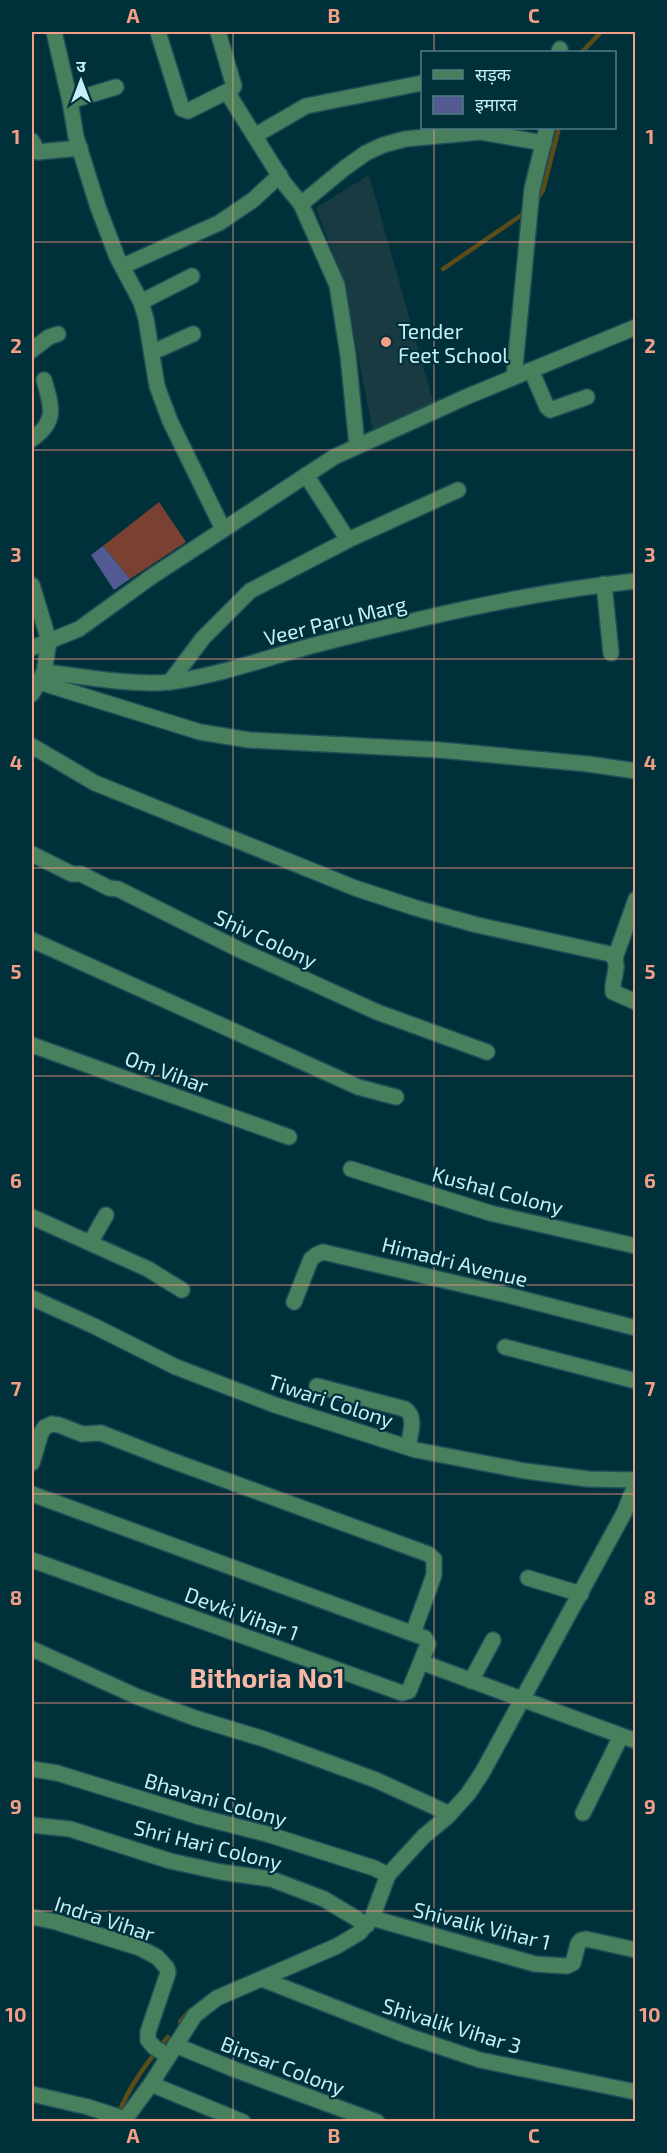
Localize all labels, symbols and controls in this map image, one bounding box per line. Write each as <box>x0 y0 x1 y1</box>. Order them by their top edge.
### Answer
text: A <box>126 3 140 27</box>
text: B <box>328 3 340 27</box>
text: C <box>528 3 540 27</box>
north arrow <box>51 51 111 111</box>
legend <box>421 51 616 129</box>
text: उ <box>76 56 86 75</box>
text: सड़क <box>475 63 512 85</box>
text: इमारत <box>475 93 518 115</box>
text: 1 <box>12 124 20 148</box>
text: 1 <box>646 124 654 148</box>
place label: Tender Feet School <box>398 318 509 367</box>
text: 2 <box>10 333 22 357</box>
text: 2 <box>644 333 656 357</box>
marker: Tender Feet School <box>379 335 393 349</box>
text: 3 <box>10 542 22 566</box>
text: 3 <box>644 542 656 566</box>
street label: Veer Paru Marg <box>261 590 409 650</box>
text: 4 <box>10 750 23 774</box>
text: 4 <box>644 750 657 774</box>
street label: Shiv Colony <box>211 903 321 973</box>
text: 5 <box>10 959 22 983</box>
text: 5 <box>644 959 656 983</box>
street label: Om Vihar <box>122 1044 213 1098</box>
street label: Kushal Colony <box>430 1161 566 1219</box>
text: 6 <box>10 1168 22 1192</box>
text: 6 <box>644 1168 656 1192</box>
street label: Himadri Avenue <box>380 1231 530 1291</box>
street label: Tiwari Colony <box>265 1368 397 1432</box>
text: 7 <box>11 1376 22 1400</box>
text: 7 <box>645 1376 656 1400</box>
street label: Devki Vihar 1 <box>182 1581 302 1645</box>
text: 8 <box>10 1585 22 1609</box>
text: 8 <box>644 1585 656 1609</box>
district label: Bithoria No1 <box>189 1661 345 1693</box>
street label: Bhavani Colony <box>142 1767 290 1831</box>
text: 9 <box>10 1794 22 1818</box>
text: 9 <box>644 1794 656 1818</box>
street label: Shri Hari Colony <box>131 1814 285 1874</box>
street label: Indra Vihar <box>52 1890 159 1946</box>
street label: Shivalik Vihar 1 <box>411 1896 553 1954</box>
street label: Shivalik Vihar 3 <box>380 1992 524 2058</box>
text: 10 <box>5 2002 27 2026</box>
text: 10 <box>639 2002 661 2026</box>
street label: Binsar Colony <box>218 2030 348 2100</box>
text: A <box>126 2123 140 2147</box>
text: B <box>328 2123 340 2147</box>
text: C <box>528 2123 540 2147</box>

